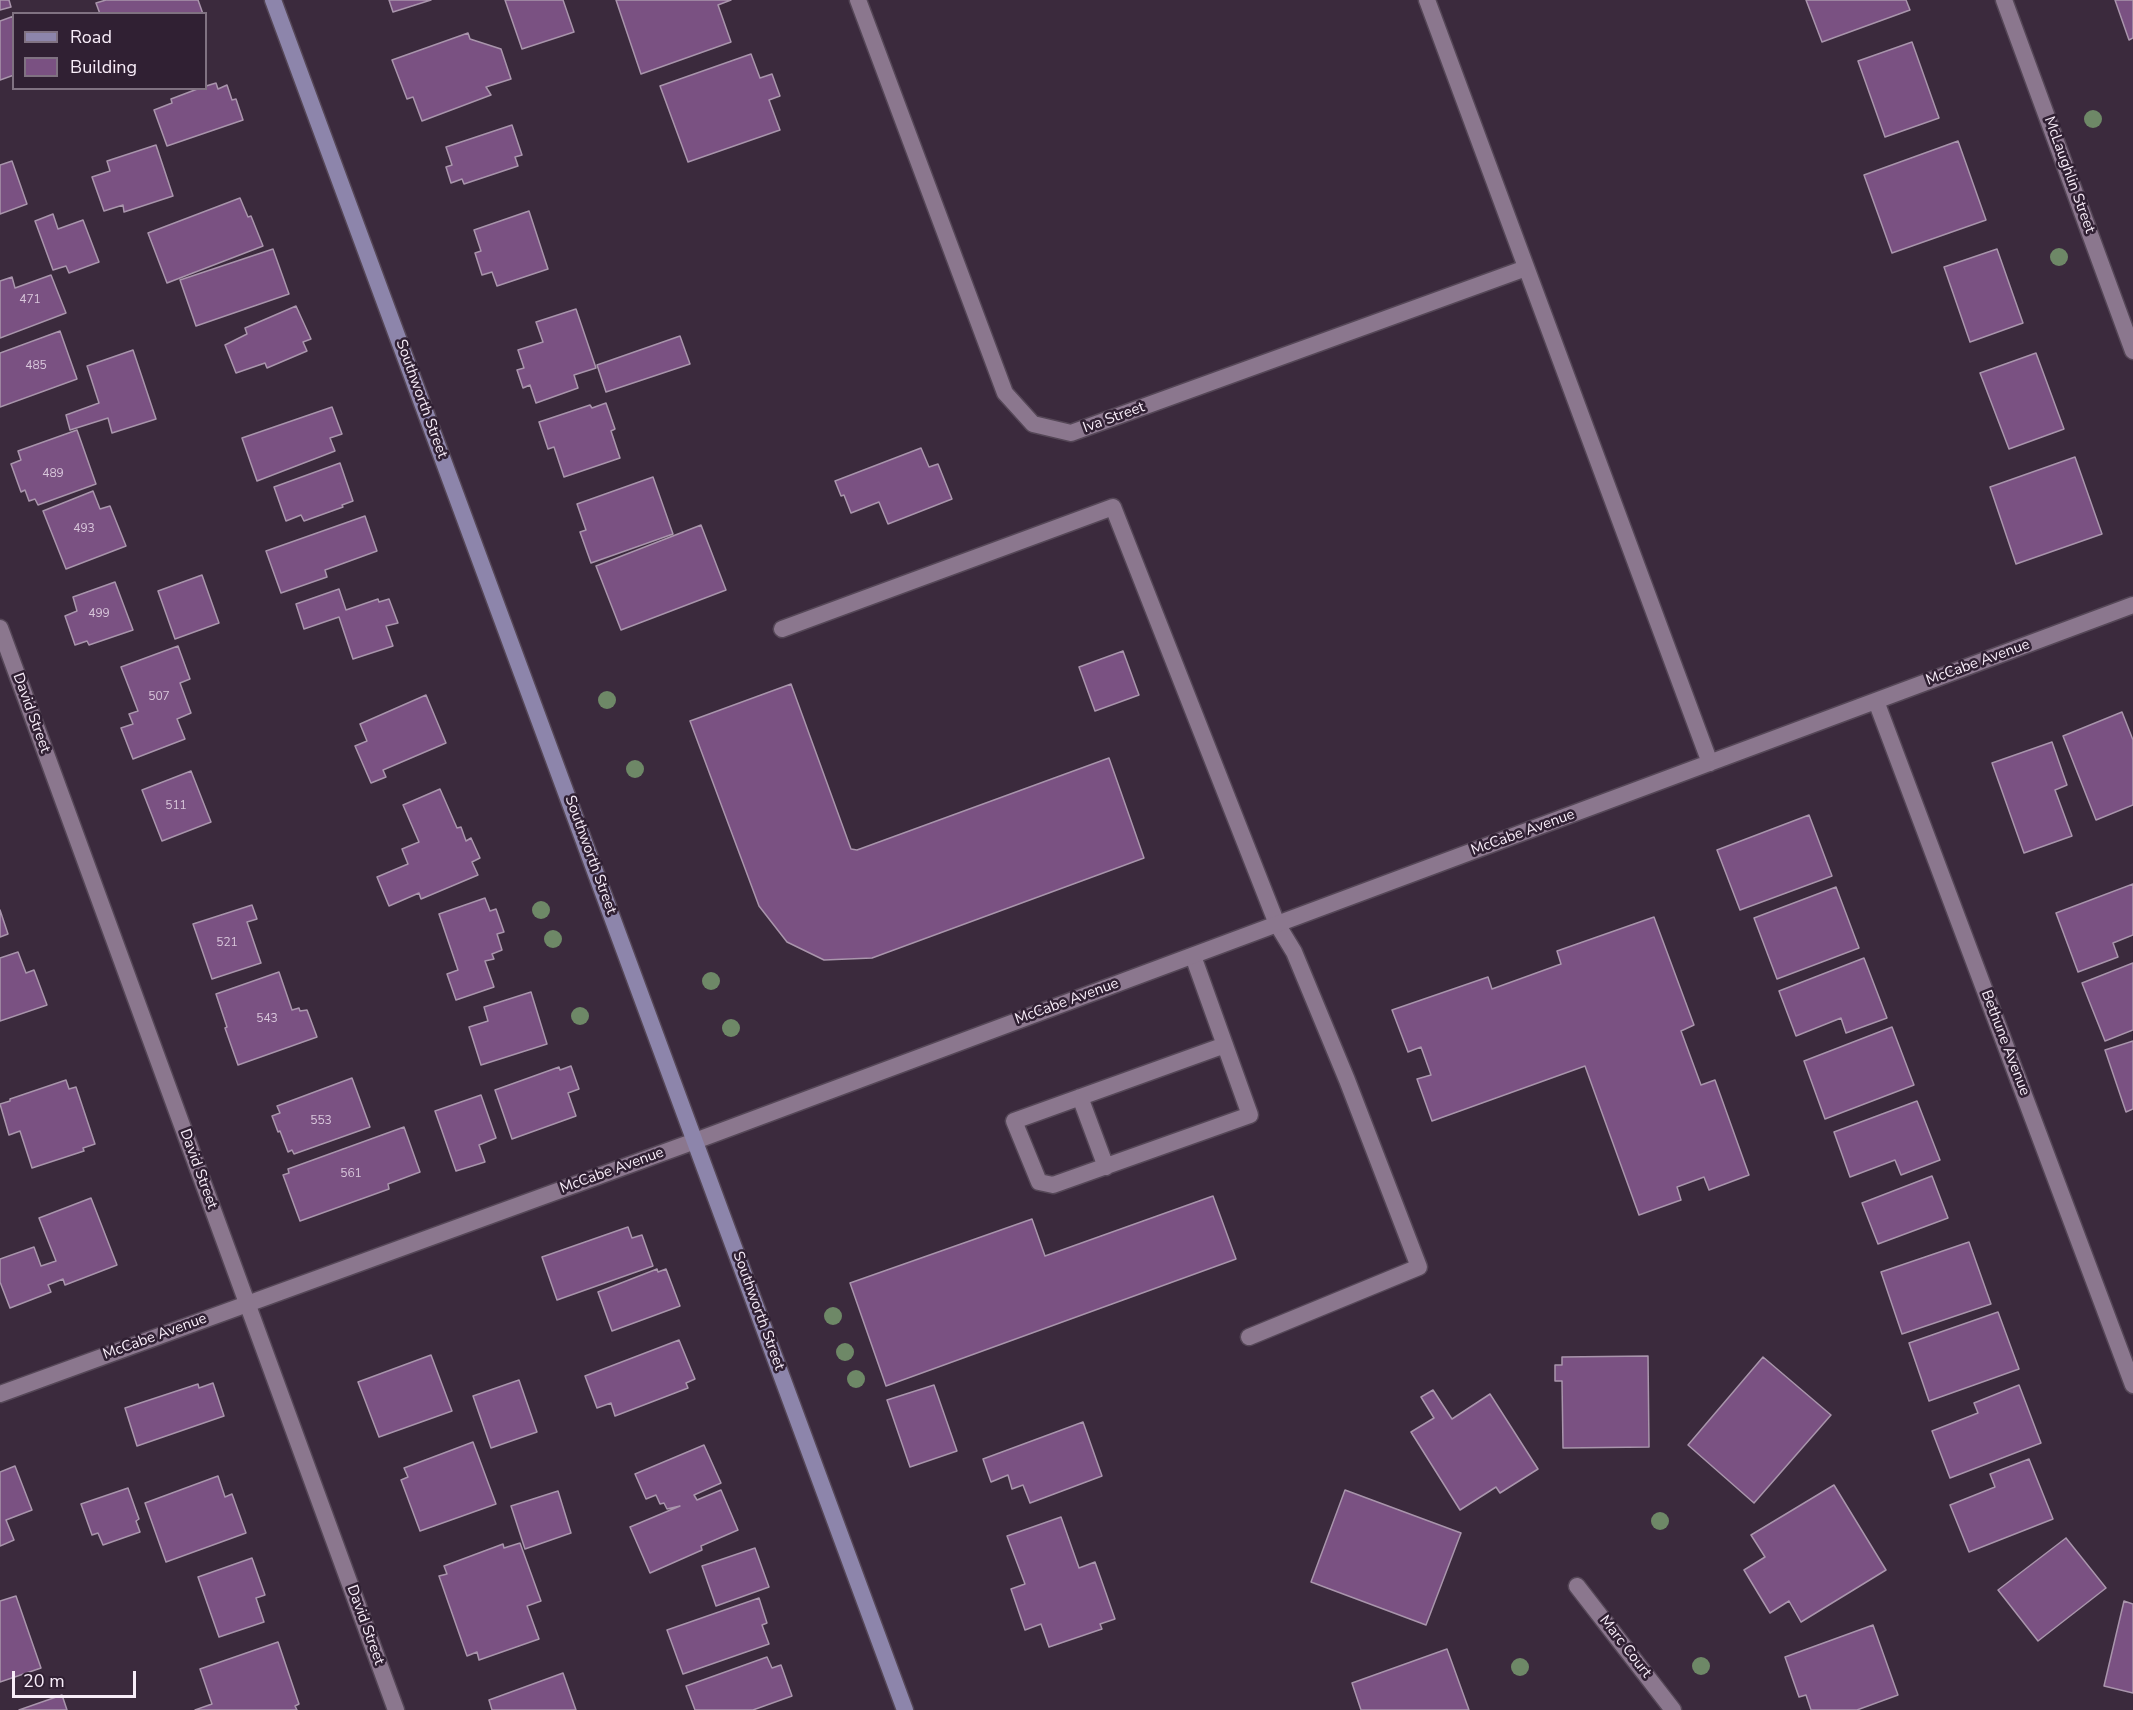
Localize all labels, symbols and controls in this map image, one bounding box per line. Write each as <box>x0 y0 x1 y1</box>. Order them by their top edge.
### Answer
legend <box>12 12 207 90</box>
text: Road <box>70 25 112 49</box>
text: Building <box>70 55 137 79</box>
street label: McLaughlin Street <box>2040 114 2098 236</box>
house number: 471 <box>19 293 41 307</box>
street label: Southworth Street <box>391 337 451 461</box>
house number: 485 <box>25 359 47 373</box>
street label: Iva Street <box>1081 399 1147 437</box>
house number: 489 <box>42 467 64 481</box>
house number: 493 <box>73 522 95 536</box>
house number: 499 <box>88 607 110 621</box>
street label: McCabe Avenue <box>1924 636 2032 690</box>
street label: David Street <box>8 671 54 755</box>
house number: 507 <box>148 690 170 704</box>
street label: Southworth Street <box>560 793 620 917</box>
house number: 511 <box>165 799 187 813</box>
street label: McCabe Avenue <box>1469 806 1577 860</box>
house number: 521 <box>216 936 238 950</box>
street label: McCabe Avenue <box>1013 975 1121 1029</box>
street label: Bethune Avenue <box>1977 988 2033 1098</box>
house number: 543 <box>256 1012 278 1026</box>
house number: 553 <box>310 1114 332 1128</box>
street label: David Street <box>175 1127 221 1211</box>
street label: McCabe Avenue <box>558 1144 666 1198</box>
house number: 561 <box>340 1167 362 1181</box>
street label: Southworth Street <box>728 1249 788 1373</box>
street label: McCabe Avenue <box>101 1310 209 1364</box>
street label: David Street <box>342 1583 388 1667</box>
street label: Marc Court <box>1595 1612 1655 1682</box>
scale bar <box>15 1659 140 1697</box>
text: 20 m <box>23 1669 65 1693</box>

